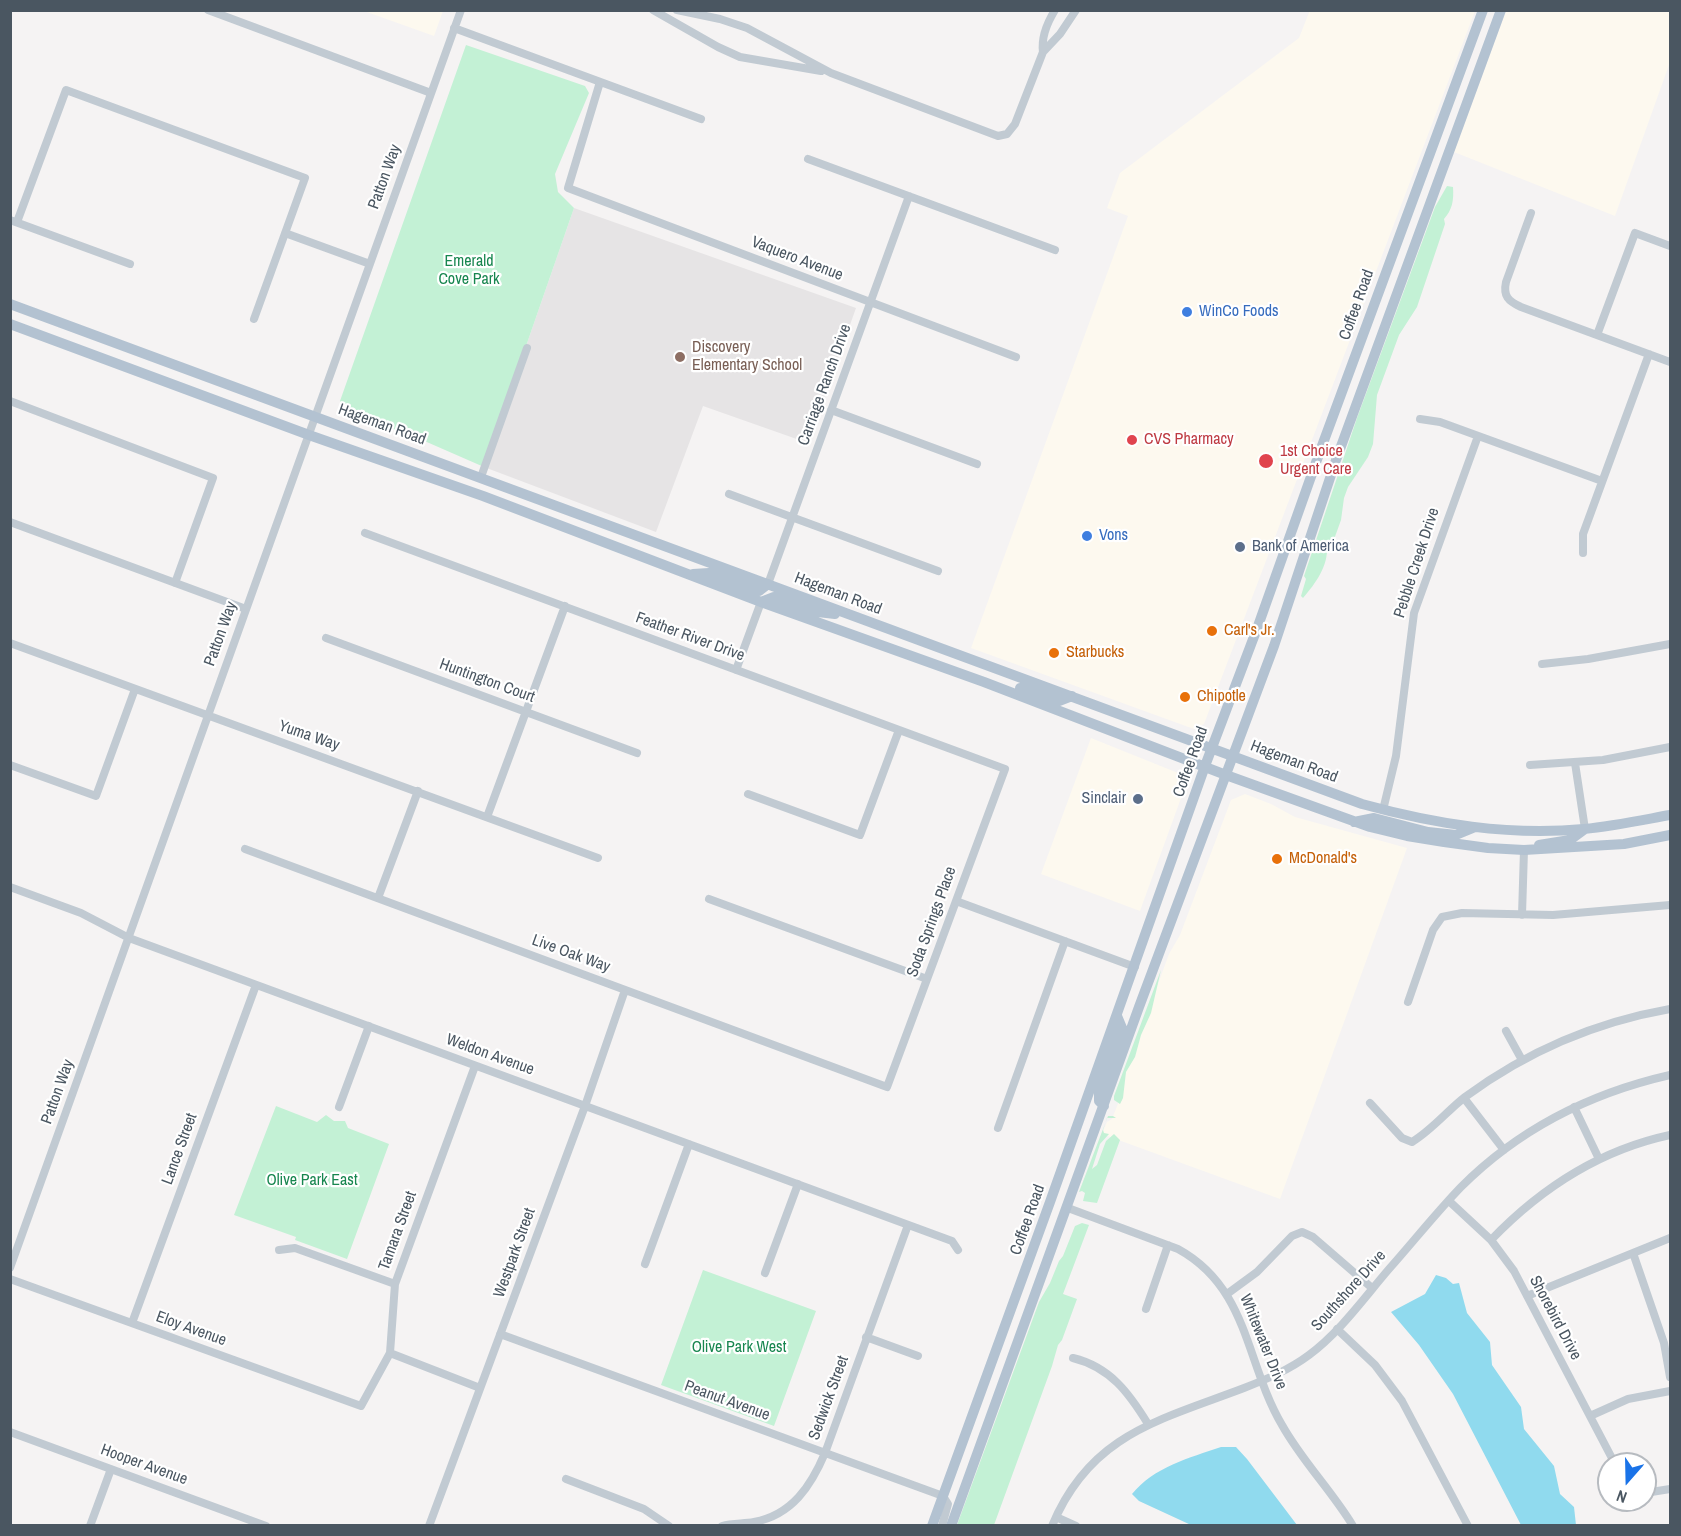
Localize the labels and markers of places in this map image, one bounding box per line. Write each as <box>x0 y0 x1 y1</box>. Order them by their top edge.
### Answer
place label: WinCo Foods <box>1199 302 1279 322</box>
marker: WinCo Foods <box>1180 305 1194 319</box>
place label: Discovery Elementary School <box>692 338 802 376</box>
marker: Discovery Elementary School <box>673 350 687 364</box>
place label: CVS Pharmacy <box>1144 430 1234 450</box>
marker: CVS Pharmacy <box>1125 433 1139 447</box>
place label: 1st Choice Urgent Care <box>1280 442 1351 480</box>
marker: 1st Choice Urgent Care <box>1257 452 1275 470</box>
place label: Vons <box>1099 526 1128 546</box>
marker: Vons <box>1080 529 1094 543</box>
place label: Bank of America <box>1252 537 1349 557</box>
marker: Bank of America <box>1233 540 1247 554</box>
place label: Carl's Jr. <box>1224 621 1275 641</box>
marker: Carl's Jr. <box>1205 624 1219 638</box>
place label: Starbucks <box>1066 643 1124 663</box>
marker: Starbucks <box>1047 646 1061 660</box>
place label: Chipotle <box>1197 687 1246 707</box>
marker: Chipotle <box>1178 690 1192 704</box>
place label: Sinclair <box>1082 789 1126 809</box>
marker: Sinclair <box>1131 792 1145 806</box>
place label: McDonald's <box>1289 849 1357 869</box>
marker: McDonald's <box>1270 852 1284 866</box>

